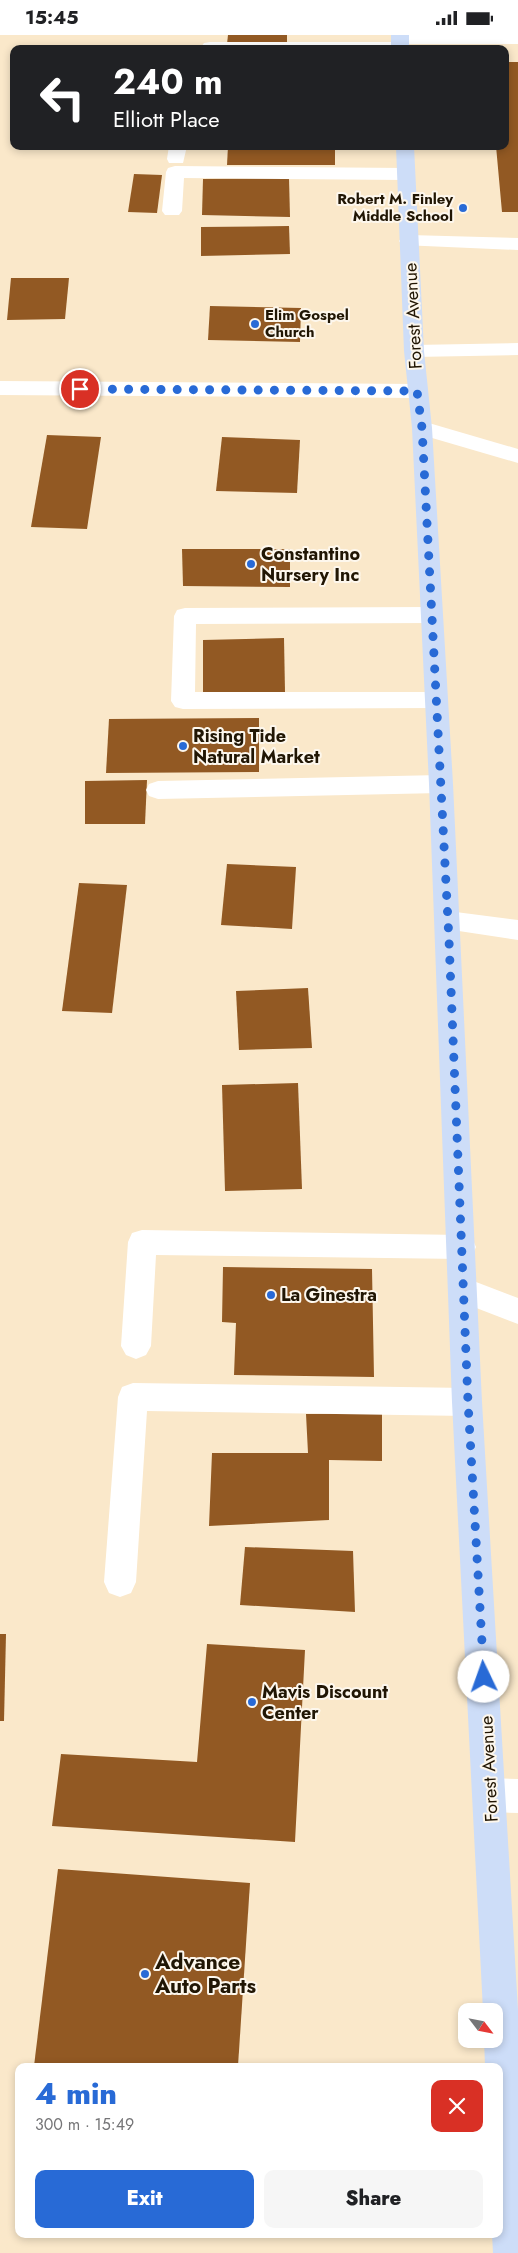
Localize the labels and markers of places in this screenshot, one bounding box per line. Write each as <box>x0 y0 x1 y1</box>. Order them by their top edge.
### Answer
place label: Robert M. Finley Middle School <box>337 188 453 227</box>
marker: Robert M. Finley Middle School <box>457 202 469 214</box>
place label: Elim Gospel Church <box>265 304 349 343</box>
marker: Elim Gospel Church <box>249 318 261 330</box>
pin <box>59 368 101 410</box>
place label: Constantino Nursery Inc <box>261 541 361 588</box>
marker: Constantino Nursery Inc <box>245 558 257 570</box>
place label: Rising Tide Natural Market <box>193 723 320 770</box>
marker: Rising Tide Natural Market <box>177 740 189 752</box>
place label: La Ginestra <box>281 1282 377 1308</box>
marker: La Ginestra <box>265 1289 277 1301</box>
place label: Mavis Discount Center <box>262 1679 388 1726</box>
marker: Mavis Discount Center <box>246 1696 258 1708</box>
place label: Advance Auto Parts <box>154 1947 257 2001</box>
marker: Advance Auto Parts <box>139 1968 151 1980</box>

